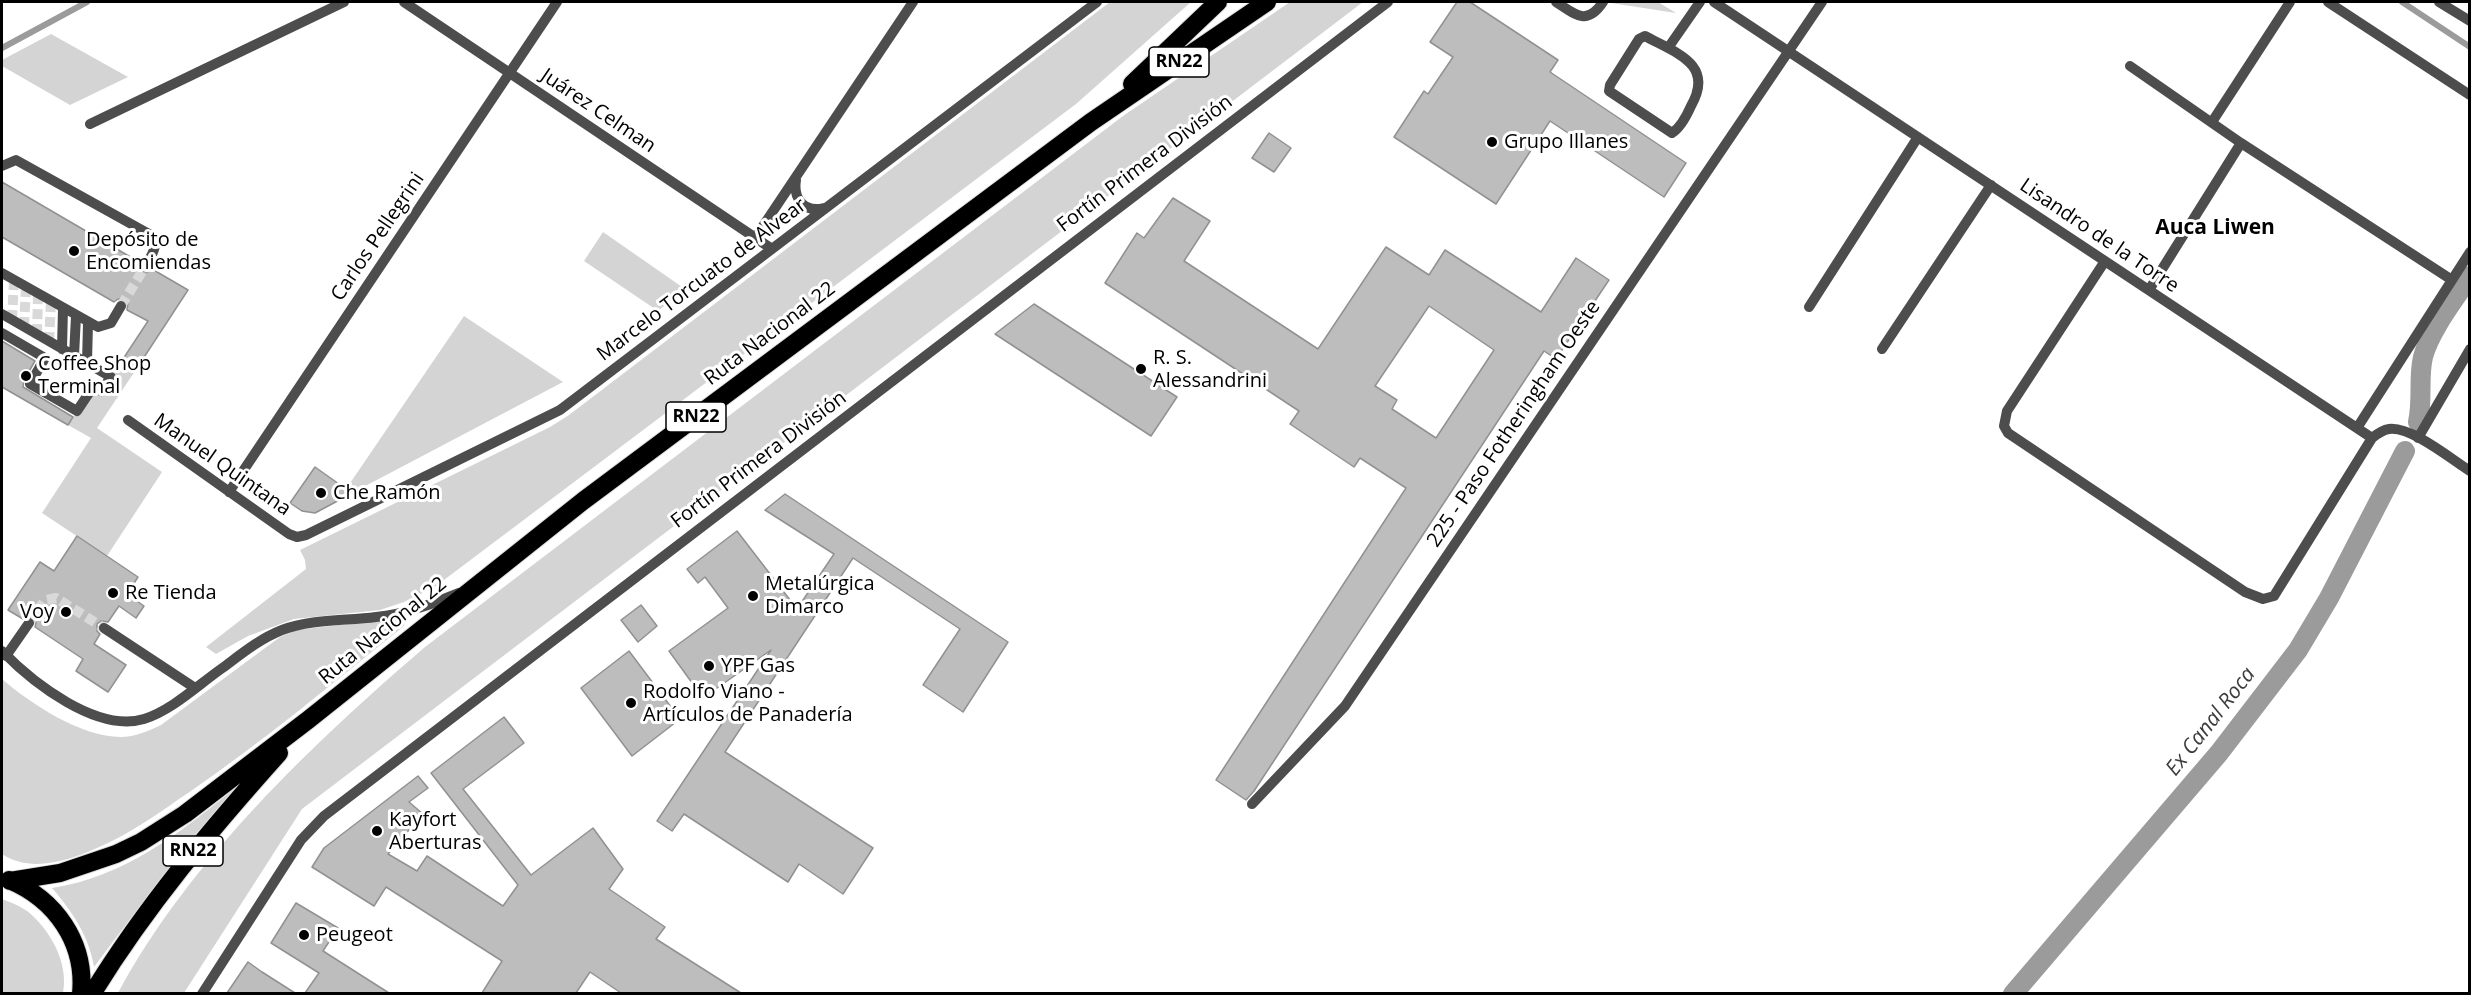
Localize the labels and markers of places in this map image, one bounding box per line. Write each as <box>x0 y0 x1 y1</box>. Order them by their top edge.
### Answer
place label: Grupo Illanes <box>1504 130 1628 154</box>
marker: Grupo Illanes <box>1485 135 1499 149</box>
place label: Depósito de Encomiendas <box>86 228 211 275</box>
marker: Depósito de Encomiendas <box>67 244 81 258</box>
place label: R. S. Alessandrini <box>1153 346 1267 393</box>
place label: Coffee Shop Terminal <box>38 352 151 399</box>
marker: R. S. Alessandrini <box>1134 362 1148 376</box>
marker: Coffee Shop Terminal <box>19 369 33 383</box>
place label: Che Ramón <box>333 481 441 505</box>
marker: Che Ramón <box>314 486 328 500</box>
place label: Metalúrgica Dimarco <box>765 572 875 619</box>
place label: Re Tienda <box>125 581 217 605</box>
marker: Re Tienda <box>106 586 120 600</box>
marker: Metalúrgica Dimarco <box>746 589 760 603</box>
place label: Voy <box>20 600 54 624</box>
marker: Voy <box>59 605 73 619</box>
place label: YPF Gas <box>721 654 795 678</box>
marker: YPF Gas <box>702 659 716 673</box>
place label: Rodolfo Viano - Artículos de Panadería <box>643 680 853 727</box>
marker: Rodolfo Viano - Artículos de Panadería <box>624 696 638 710</box>
place label: Kayfort Aberturas <box>389 808 482 855</box>
marker: Kayfort Aberturas <box>370 824 384 838</box>
place label: Peugeot <box>316 923 393 947</box>
marker: Peugeot <box>297 928 311 942</box>

